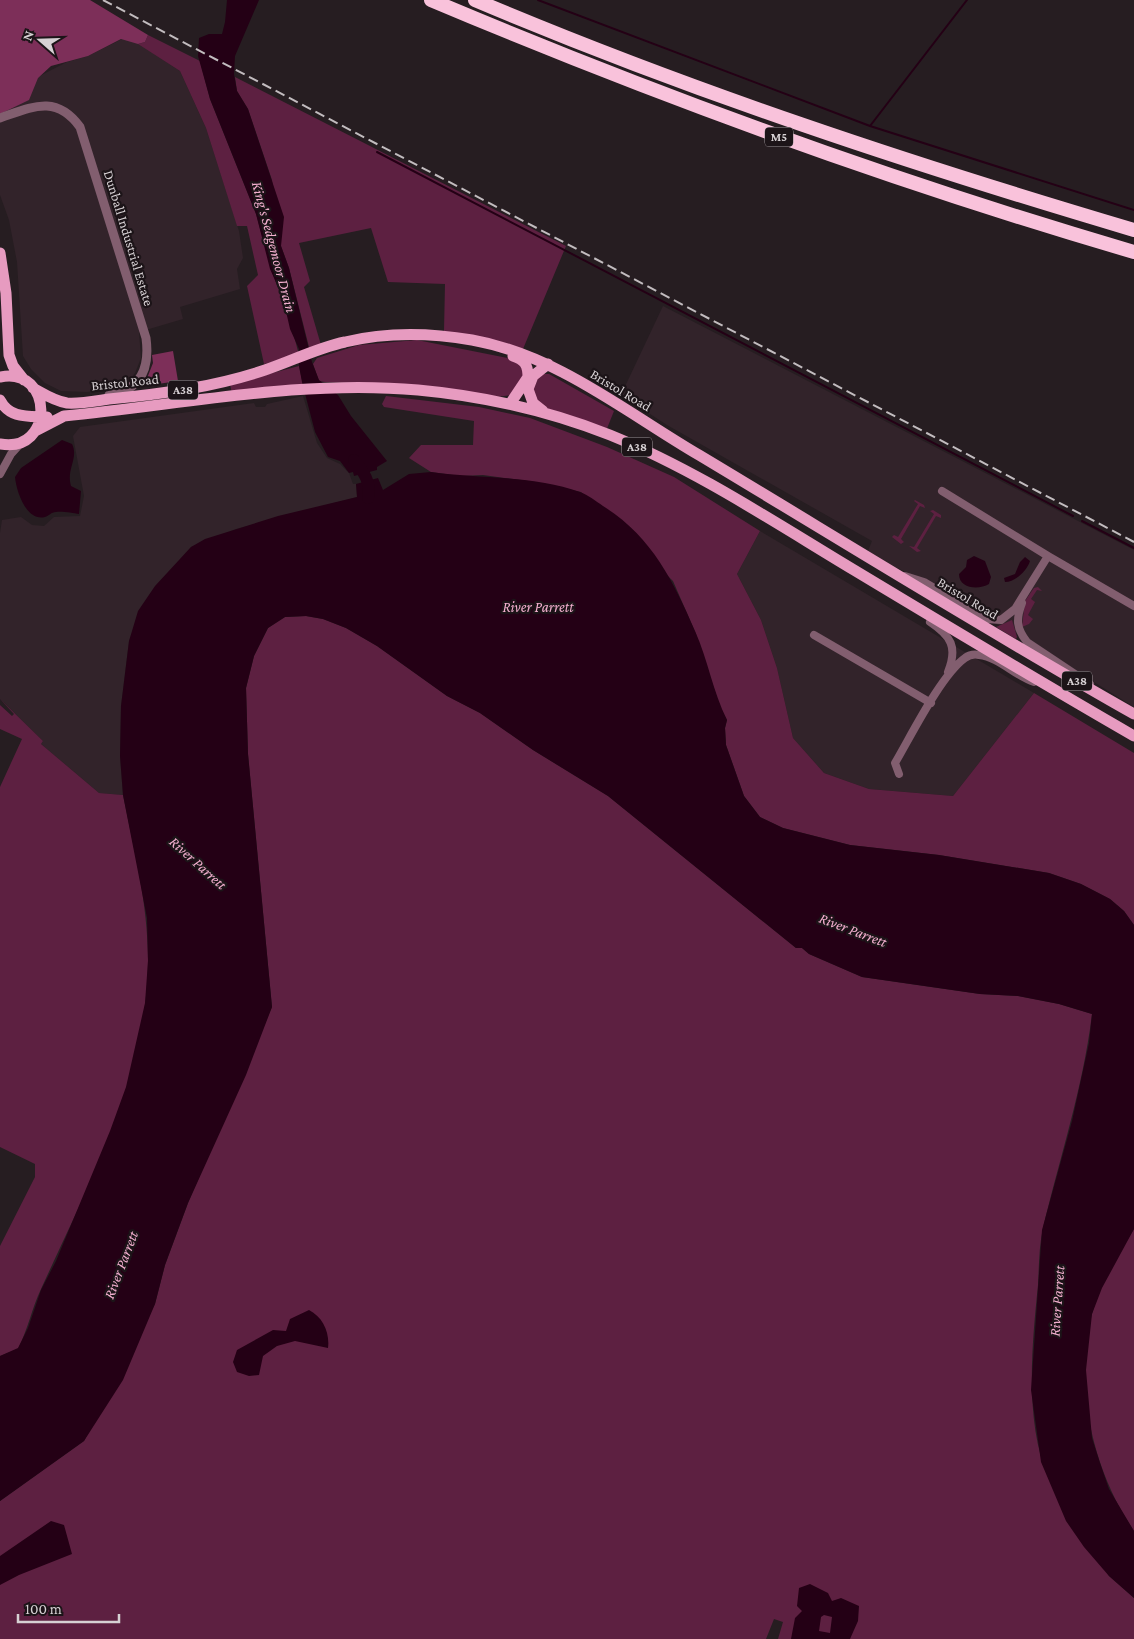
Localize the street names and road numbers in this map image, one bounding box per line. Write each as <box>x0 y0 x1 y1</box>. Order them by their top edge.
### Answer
road number: M5 <box>765 128 793 146</box>
street label: Dunball Industrial Estate <box>101 168 157 308</box>
street label: Bristol Road <box>588 366 655 415</box>
street label: Bristol Road <box>90 370 160 394</box>
road number: A38 <box>168 380 198 400</box>
road number: A38 <box>622 438 652 457</box>
street label: Bristol Road <box>935 574 1002 623</box>
road number: A38 <box>1062 671 1092 690</box>

